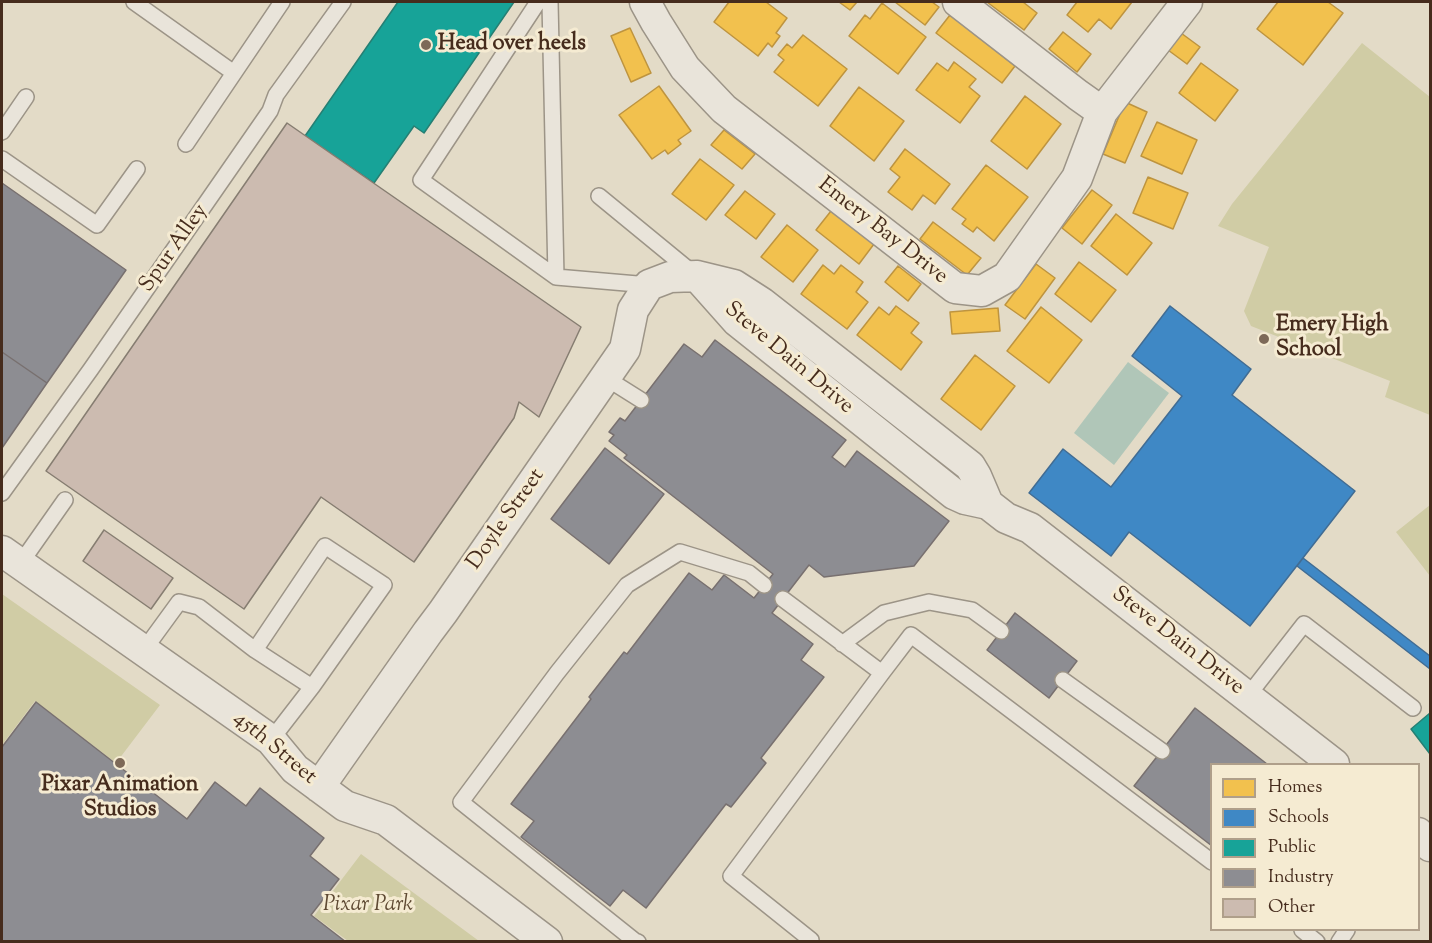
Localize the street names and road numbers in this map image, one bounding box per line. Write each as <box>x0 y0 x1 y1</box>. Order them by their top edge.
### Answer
street label: Emery Bay Drive <box>812 173 952 291</box>
street label: Spur Alley <box>135 200 215 298</box>
street label: Steve Dain Drive <box>718 297 858 421</box>
street label: Doyle Street <box>463 464 551 576</box>
street label: Steve Dain Drive <box>1106 582 1248 702</box>
street label: 45th Street <box>227 707 321 791</box>

